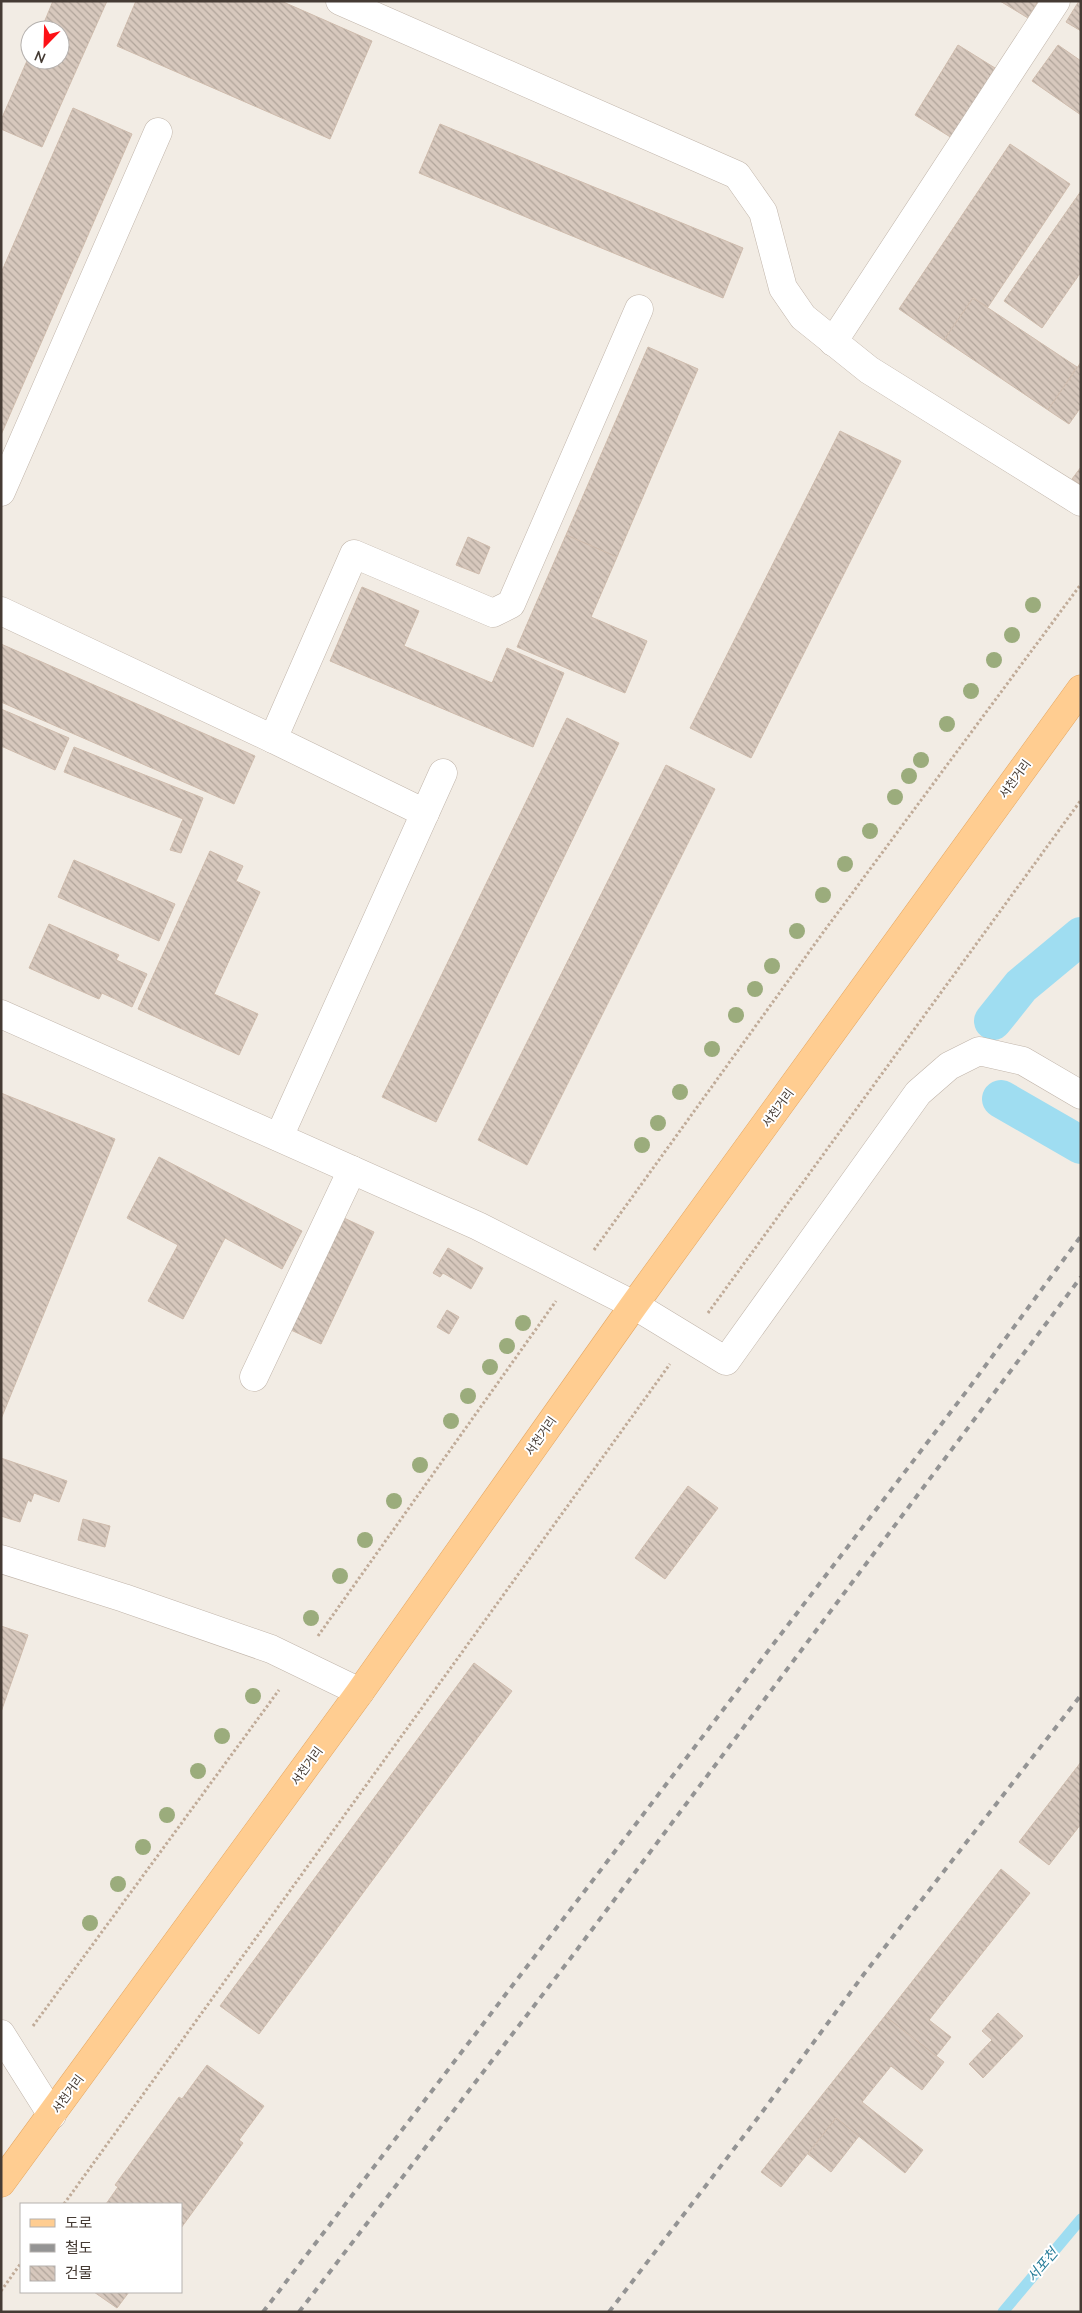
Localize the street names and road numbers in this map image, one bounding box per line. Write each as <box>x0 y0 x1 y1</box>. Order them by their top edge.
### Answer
street label: 서천거리 <box>996 756 1034 802</box>
street label: 서천거리 <box>759 1085 797 1131</box>
street label: 서천거리 <box>522 1413 560 1459</box>
street label: 서천거리 <box>288 1743 326 1789</box>
street label: 서천거리 <box>49 2071 87 2117</box>

